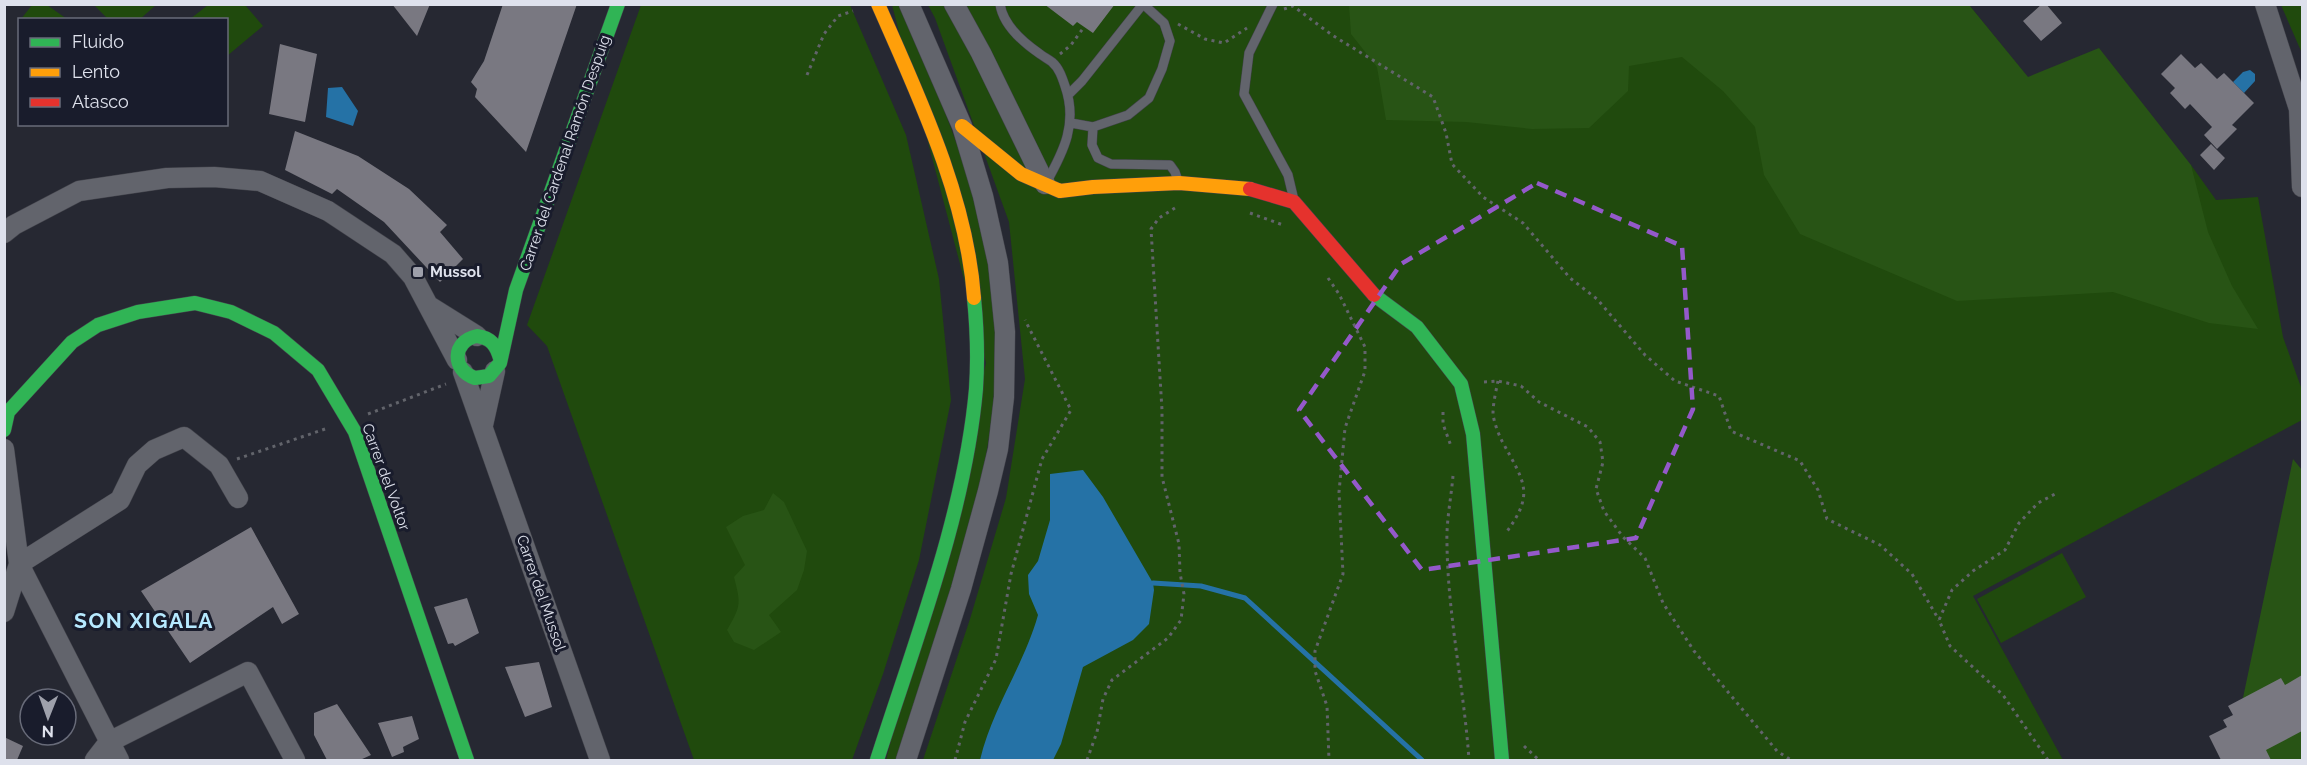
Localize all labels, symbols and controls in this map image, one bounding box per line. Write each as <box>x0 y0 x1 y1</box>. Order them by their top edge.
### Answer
legend <box>18 18 228 126</box>
text: Fluido <box>72 31 124 52</box>
street label: Carrer del Cardenal Ramón Despuig <box>516 33 614 273</box>
text: Lento <box>72 61 120 82</box>
text: Atasco <box>72 91 129 112</box>
place label: Mussol <box>430 263 481 281</box>
marker: Mussol <box>411 265 425 279</box>
street label: Carrer del Voltor <box>358 421 414 534</box>
street label: Carrer del Mussol <box>513 533 570 654</box>
district label: SON XIGALA <box>74 608 214 633</box>
north arrow <box>18 687 78 747</box>
text: N <box>41 722 54 741</box>

